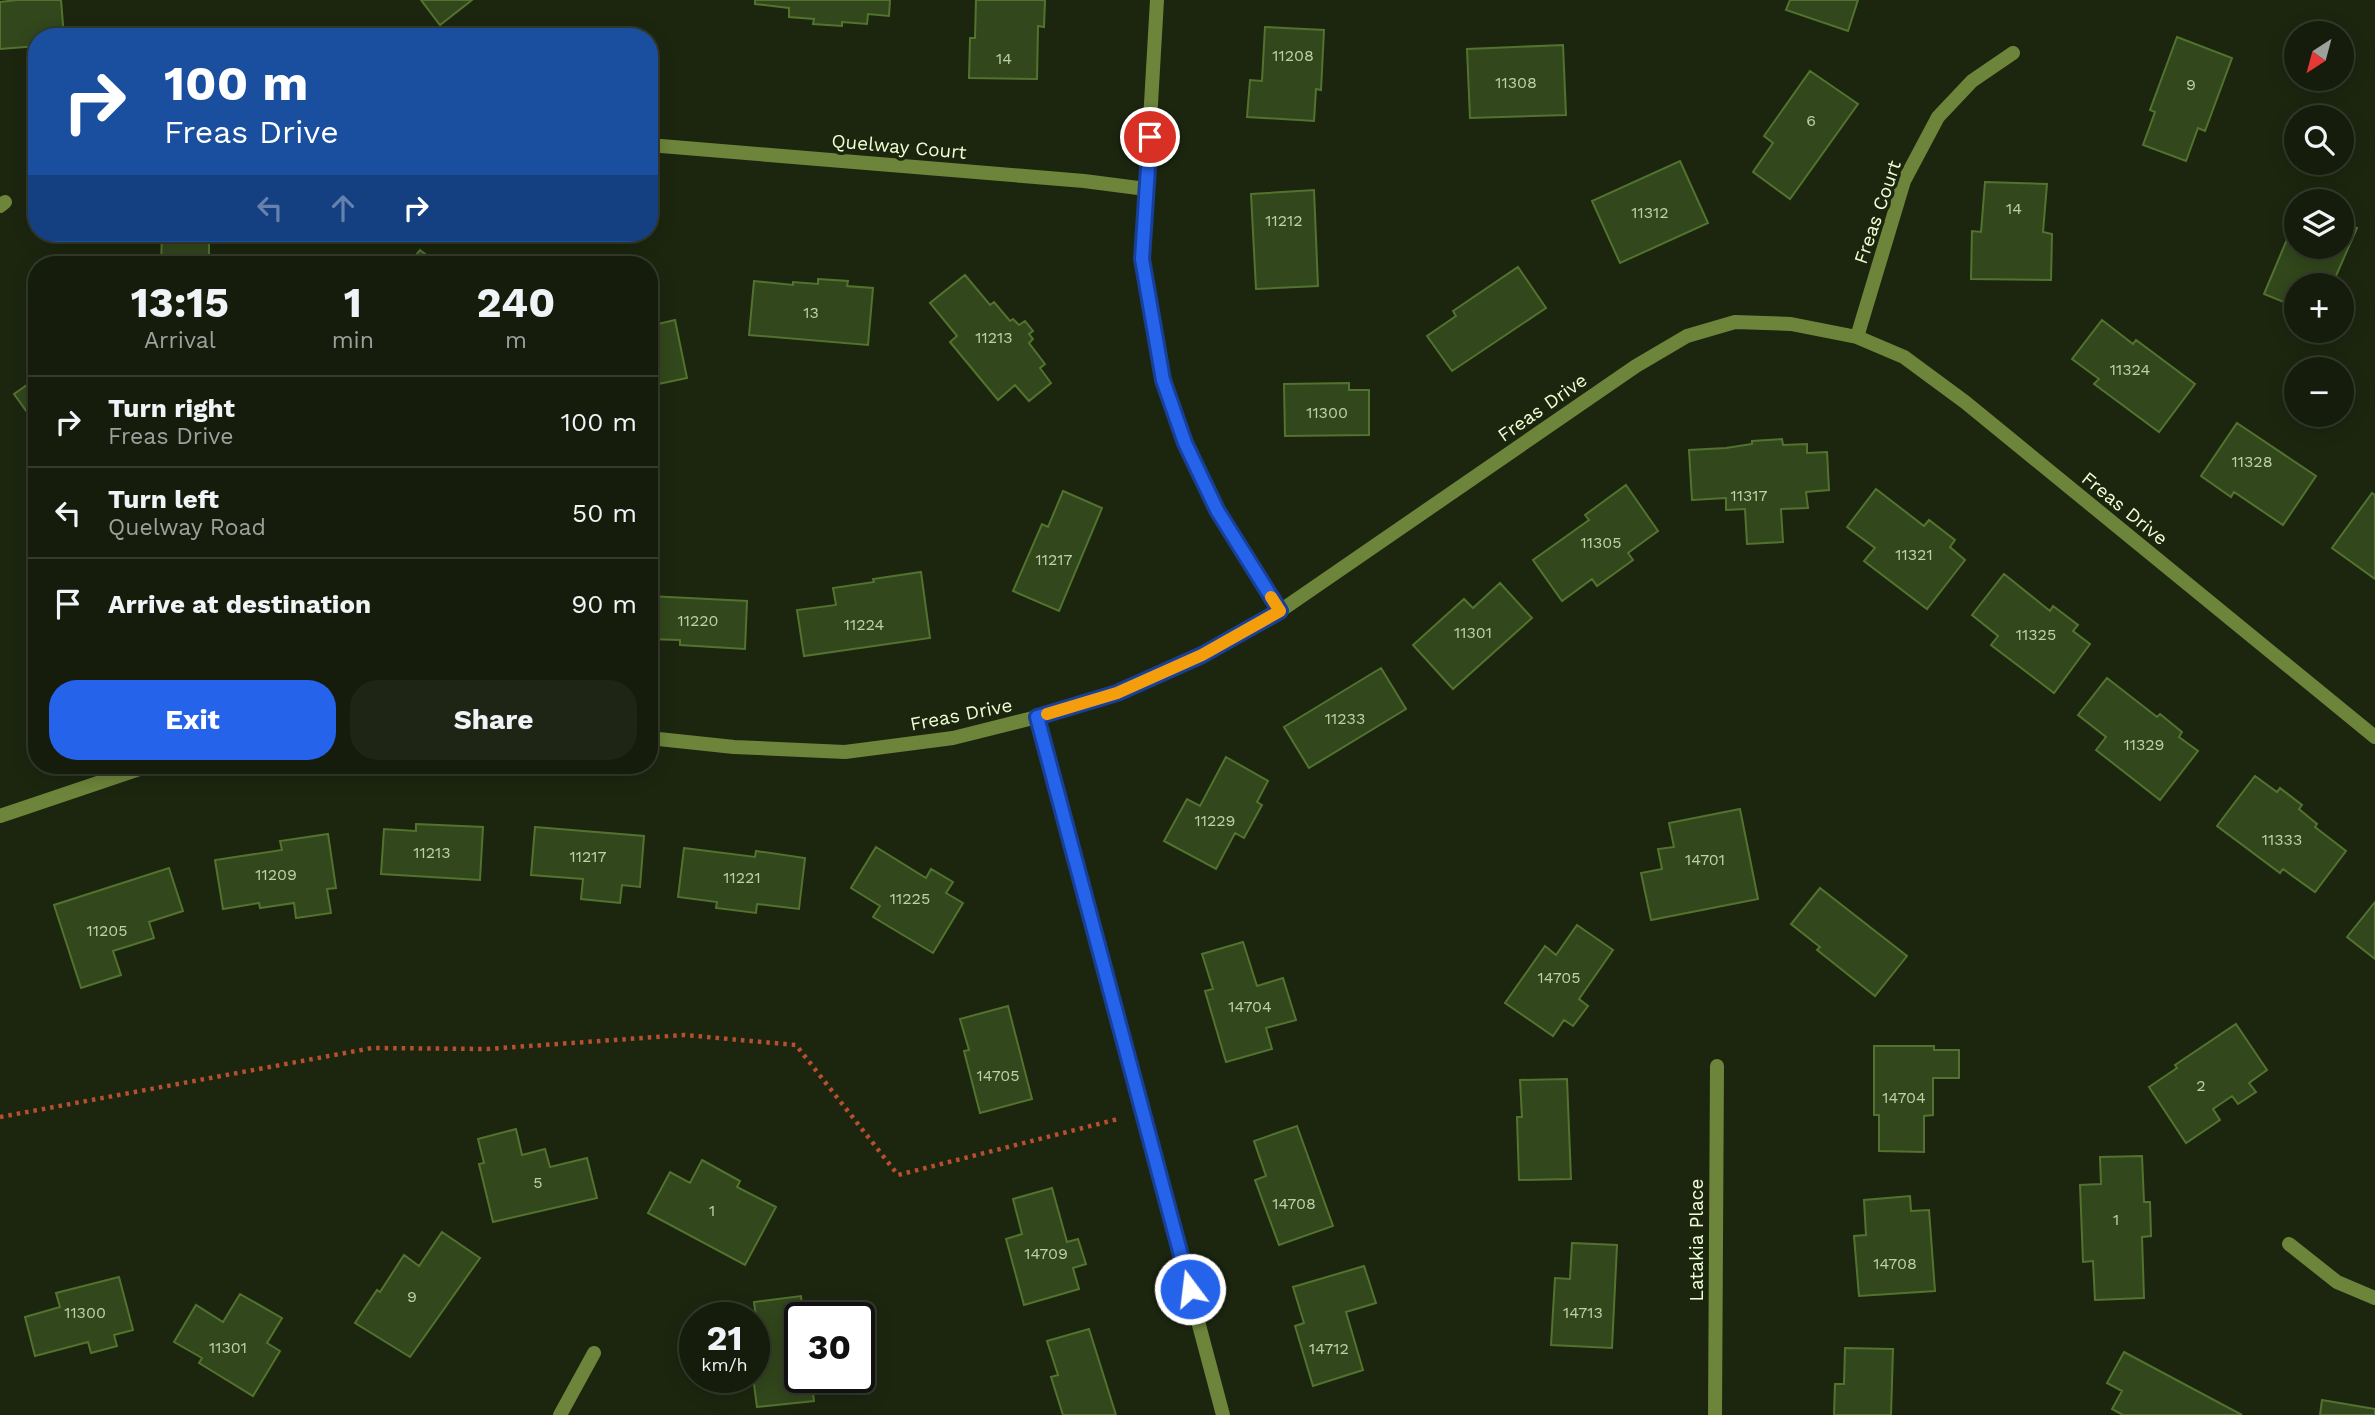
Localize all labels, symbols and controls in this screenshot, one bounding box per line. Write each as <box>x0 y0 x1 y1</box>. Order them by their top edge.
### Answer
north arrow <box>2284 21 2354 91</box>
map controls <box>2284 21 2354 427</box>
house number: 11208 <box>1272 46 1314 65</box>
house number: 14 <box>996 49 1012 68</box>
text: 100 m <box>164 54 308 112</box>
icon: right <box>49 56 140 147</box>
house number: 11308 <box>1495 73 1537 92</box>
house number: 9 <box>2186 75 2196 94</box>
button: search <box>2284 105 2354 175</box>
pin <box>1120 107 1180 167</box>
house number: 6 <box>1806 111 1816 130</box>
text: Freas Drive <box>164 113 339 151</box>
icon: arrive <box>1131 118 1169 156</box>
street label: Quelway Court <box>831 129 967 164</box>
street label: Freas Court <box>1849 157 1906 267</box>
icon: left <box>251 189 289 227</box>
icon: ahead <box>324 189 362 227</box>
icon: right <box>397 189 435 227</box>
button: layers <box>2284 189 2354 259</box>
house number: 14 <box>2006 199 2022 218</box>
house number: 11312 <box>1631 203 1669 222</box>
house number: 11212 <box>1265 211 1303 230</box>
button: + <box>2284 273 2354 343</box>
text: 13:15 <box>131 278 229 327</box>
text: 1 <box>344 278 362 327</box>
text: 240 <box>477 278 555 327</box>
house number: 13 <box>803 303 819 322</box>
text: Arrival <box>144 327 216 354</box>
text: min <box>332 327 374 354</box>
text: m <box>505 327 527 354</box>
house number: 11213 <box>975 328 1013 347</box>
button: − <box>2284 357 2354 427</box>
house number: 11324 <box>2110 360 2150 379</box>
street label: Freas Drive <box>1493 368 1591 447</box>
text: Turn right <box>108 393 235 423</box>
icon: right <box>49 403 87 441</box>
house number: 11300 <box>1306 403 1348 422</box>
text: 100 m <box>561 407 637 437</box>
text: Freas Drive <box>108 423 234 450</box>
house number: 11328 <box>2232 452 2273 471</box>
street label: Freas Drive <box>2077 467 2172 550</box>
text: Turn left <box>108 484 219 514</box>
house number: 11317 <box>1730 486 1768 505</box>
icon: left <box>49 494 87 532</box>
text: 50 m <box>572 498 637 528</box>
text: Quelway Road <box>108 514 266 541</box>
house number: 11305 <box>1580 533 1622 552</box>
house number: 11321 <box>1895 545 1933 564</box>
house number: 11217 <box>1035 550 1073 569</box>
icon: arrive <box>49 585 87 623</box>
text: Arrive at destination <box>108 589 371 619</box>
text: 90 m <box>571 589 637 619</box>
house number: 11220 <box>677 611 719 630</box>
house number: 11224 <box>844 615 884 634</box>
house number: 11301 <box>1454 623 1492 642</box>
house number: 11325 <box>2016 625 2056 644</box>
button: Exit <box>49 680 336 760</box>
button: Share <box>350 680 637 760</box>
street label: Freas Drive <box>908 693 1014 736</box>
house number: 11233 <box>1325 709 1365 728</box>
house number: 11329 <box>2123 735 2165 754</box>
house number: 11229 <box>1194 811 1236 830</box>
house number: 11333 <box>2262 830 2302 849</box>
house number: 11213 <box>413 843 451 862</box>
house number: 11217 <box>569 847 607 866</box>
house number: 14701 <box>1685 850 1725 869</box>
house number: 11209 <box>255 865 297 884</box>
house number: 11221 <box>723 868 761 887</box>
house number: 11225 <box>890 889 930 908</box>
house number: 11205 <box>86 921 128 940</box>
house number: 14705 <box>1537 968 1581 987</box>
house number: 14704 <box>1228 997 1272 1016</box>
house number: 14705 <box>976 1066 1020 1085</box>
house number: 2 <box>2196 1076 2206 1095</box>
house number: 14704 <box>1882 1088 1926 1107</box>
house number: 5 <box>533 1173 543 1192</box>
street label: Latakia Place <box>1685 1179 1708 1301</box>
house number: 14708 <box>1272 1194 1316 1213</box>
house number: 1 <box>709 1201 715 1220</box>
house number: 1 <box>2113 1210 2119 1229</box>
house number: 14709 <box>1024 1244 1068 1263</box>
position arrow <box>1153 1252 1227 1326</box>
house number: 14708 <box>1873 1254 1917 1273</box>
house number: 9 <box>407 1287 417 1306</box>
speed limit sign: 30 <box>784 1302 875 1393</box>
house number: 11300 <box>64 1303 106 1322</box>
house number: 14713 <box>1563 1303 1603 1322</box>
text: 21 <box>707 1317 742 1359</box>
house number: 11301 <box>209 1338 247 1357</box>
house number: 14712 <box>1309 1339 1349 1358</box>
text: km/h <box>701 1354 748 1375</box>

